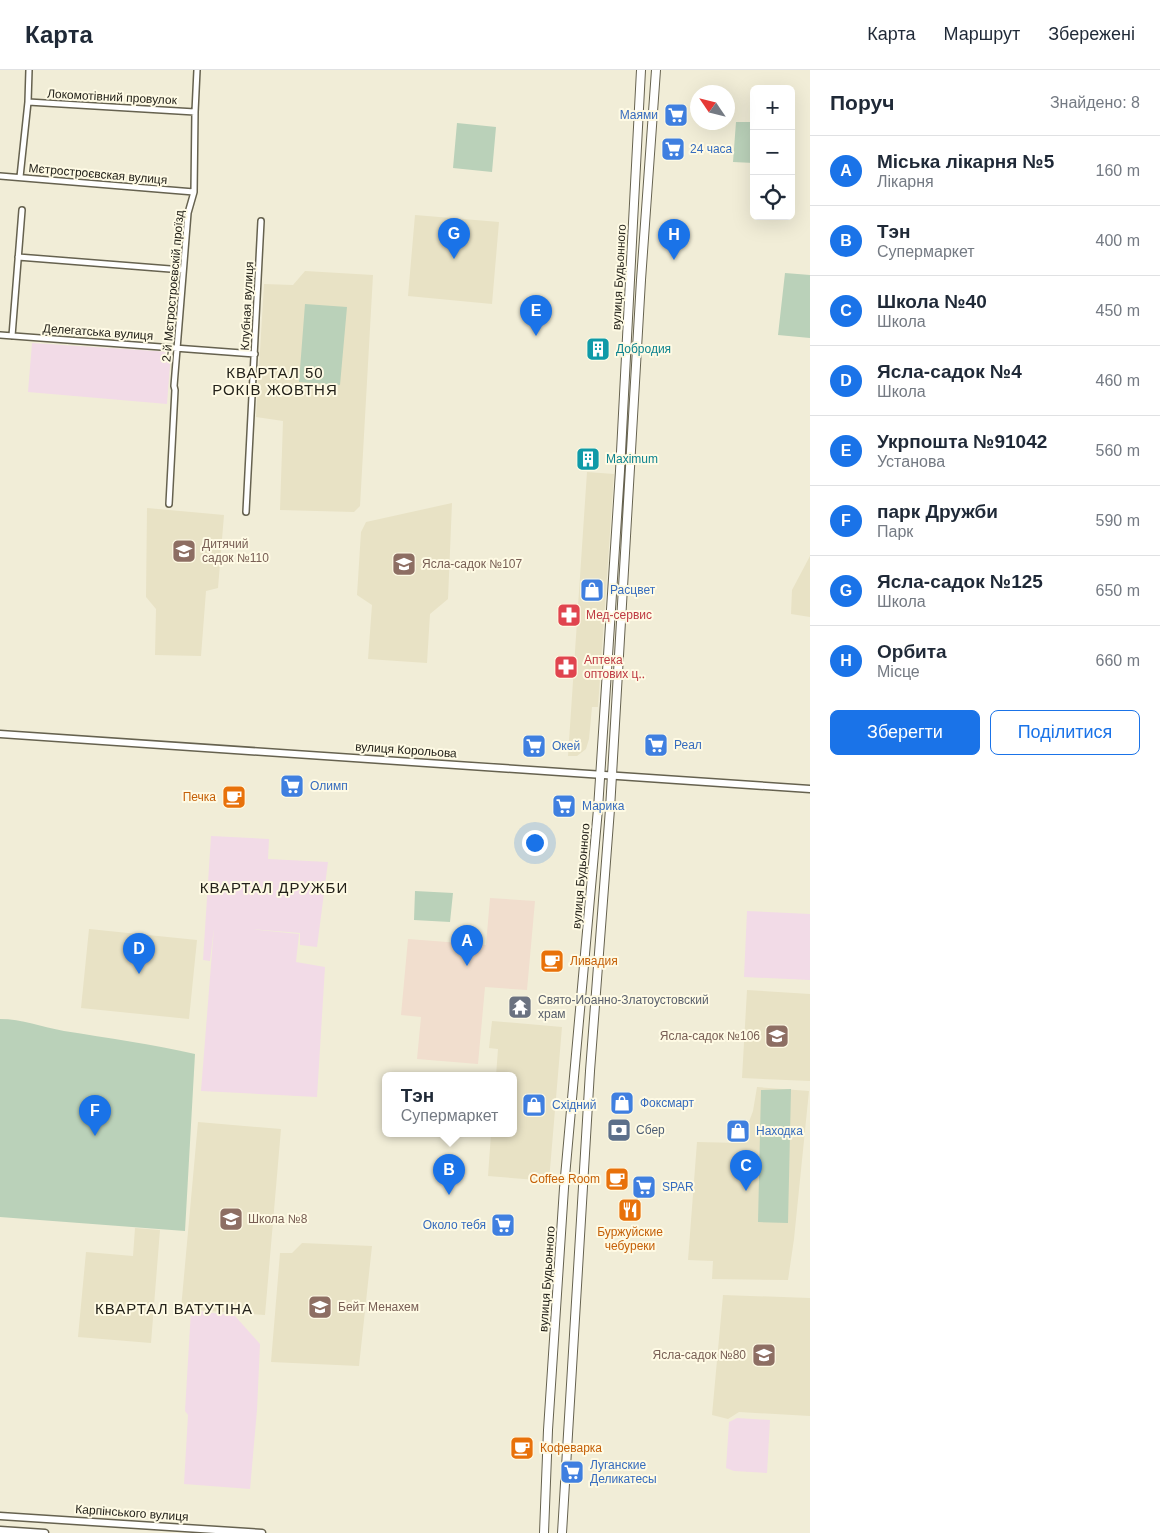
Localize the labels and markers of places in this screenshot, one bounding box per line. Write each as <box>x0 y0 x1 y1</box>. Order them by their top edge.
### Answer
supermarket icon: Маями <box>663 102 689 128</box>
place label: Маями <box>620 108 658 122</box>
supermarket icon: 24 часа <box>660 136 686 162</box>
place label: 24 часа <box>690 142 733 156</box>
pin: G <box>438 218 470 259</box>
pin: H <box>658 219 690 260</box>
pin: E <box>520 295 552 336</box>
building icon: Добродия <box>585 336 611 362</box>
place label: Добродия <box>616 342 671 356</box>
building icon: Maximum <box>575 446 601 472</box>
place label: Maximum <box>606 452 658 466</box>
place label: Дитячий садок №110 <box>202 537 269 565</box>
school or university icon: Дитячий садок №110 <box>171 538 197 564</box>
school or university icon: Ясла-садок №107 <box>391 551 417 577</box>
place label: Ясла-садок №107 <box>422 557 522 571</box>
shop icon: Расцвет <box>579 577 605 603</box>
place label: Расцвет <box>610 583 656 597</box>
pharmacy icon: Мед-сервис <box>556 602 582 628</box>
place label: Мед-сервис <box>586 608 652 622</box>
place label: Аптека оптових ц‥ <box>584 653 645 681</box>
pharmacy icon: Аптека оптових ц‥ <box>553 654 579 680</box>
supermarket icon: Реал <box>643 732 669 758</box>
supermarket icon: Окей <box>521 733 547 759</box>
place label: Реал <box>674 738 702 752</box>
place label: Окей <box>552 739 580 753</box>
supermarket icon: Олимп <box>279 773 305 799</box>
place label: Олимп <box>310 779 348 793</box>
cafe icon: Печка <box>221 784 247 810</box>
place label: Печка <box>183 790 216 804</box>
supermarket icon: Марика <box>551 793 577 819</box>
place label: Марика <box>582 799 625 813</box>
pin: A <box>451 925 483 966</box>
pin: D <box>123 933 155 974</box>
cafe icon: Ливадия <box>539 948 565 974</box>
place label: Ливадия <box>570 954 618 968</box>
place label: Свято-Иоанно-Златоустовский храм <box>538 993 709 1021</box>
temple icon: Свято-Иоанно-Златоустовский храм <box>507 994 533 1020</box>
school or university icon: Ясла-садок №106 <box>764 1023 790 1049</box>
place label: Ясла-садок №106 <box>660 1029 760 1043</box>
shop icon: Фоксмарт <box>609 1090 635 1116</box>
shop icon: Східний <box>521 1092 547 1118</box>
pin: F <box>79 1095 111 1136</box>
place label: Фоксмарт <box>640 1096 695 1110</box>
place label: Східний <box>552 1098 596 1112</box>
bank icon: Сбер <box>606 1117 632 1143</box>
shop icon: Находка <box>725 1118 751 1144</box>
place label: Сбер <box>636 1123 665 1137</box>
place label: Находка <box>756 1124 803 1138</box>
pin: C <box>730 1150 762 1191</box>
pin: B <box>433 1154 465 1195</box>
cafe icon: Coffee Room <box>604 1166 630 1192</box>
place label: Coffee Room <box>530 1172 600 1186</box>
supermarket icon: SPAR <box>631 1174 657 1200</box>
place label: SPAR <box>662 1180 694 1194</box>
restaurant icon: Буржуйские чебуреки <box>617 1197 643 1223</box>
school or university icon: Школа №8 <box>218 1206 244 1232</box>
place label: Школа №8 <box>248 1212 308 1226</box>
supermarket icon: Около тебя <box>490 1212 516 1238</box>
place label: Около тебя <box>423 1218 486 1232</box>
place label: Буржуйские чебуреки <box>597 1225 663 1253</box>
school or university icon: Бейт Менахем <box>307 1294 333 1320</box>
place label: Бейт Менахем <box>338 1300 419 1314</box>
school or university icon: Ясла-садок №80 <box>751 1342 777 1368</box>
place label: Ясла-садок №80 <box>653 1348 746 1362</box>
cafe icon: Кофеварка <box>509 1435 535 1461</box>
place label: Кофеварка <box>540 1441 602 1455</box>
place label: Луганские Деликатесы <box>590 1458 657 1486</box>
supermarket icon: Луганские Деликатесы <box>559 1459 585 1485</box>

